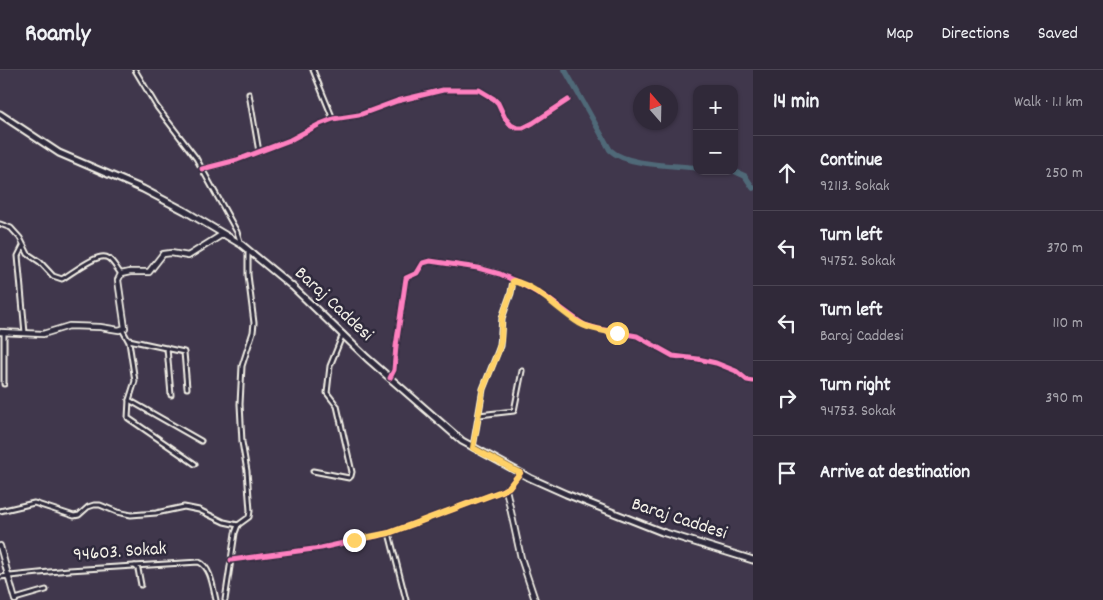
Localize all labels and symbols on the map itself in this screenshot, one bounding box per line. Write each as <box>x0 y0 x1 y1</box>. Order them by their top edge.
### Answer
north arrow <box>633 85 678 130</box>
street label: Baraj Caddesi <box>288 261 379 349</box>
route start <box>606 322 629 345</box>
street label: Baraj Caddesi <box>628 492 731 548</box>
route end <box>343 529 366 552</box>
street label: 94603. Sokak <box>72 536 168 570</box>

